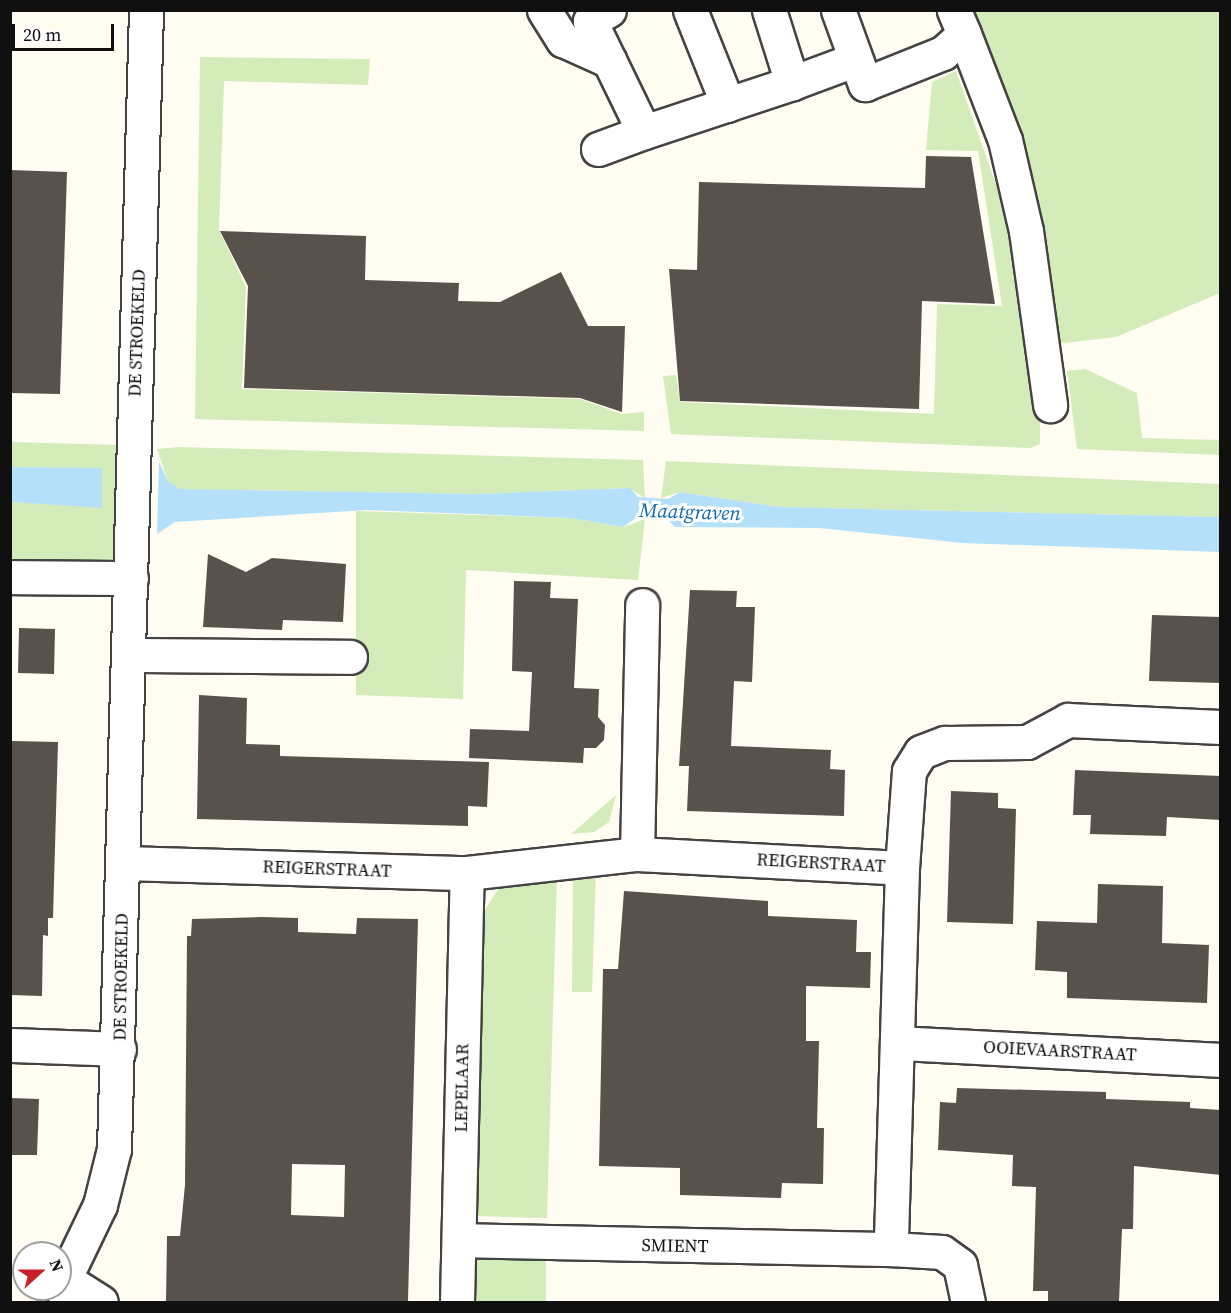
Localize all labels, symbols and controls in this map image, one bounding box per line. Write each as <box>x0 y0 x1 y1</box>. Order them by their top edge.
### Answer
scale bar <box>15 12 117 50</box>
text: 20 m <box>23 22 61 47</box>
street label: DE STROEKELD <box>124 269 150 397</box>
water label: Maatgraven <box>639 498 741 526</box>
street label: REIGERSTRAAT <box>756 849 886 877</box>
street label: REIGERSTRAAT <box>262 856 392 882</box>
street label: DE STROEKELD <box>109 913 133 1041</box>
street label: OOIEVAARSTRAAT <box>983 1036 1137 1066</box>
street label: LEPELAAR <box>450 1043 474 1133</box>
street label: SMIENT <box>641 1235 709 1257</box>
north arrow <box>12 1241 72 1301</box>
text: N <box>45 1256 69 1275</box>

